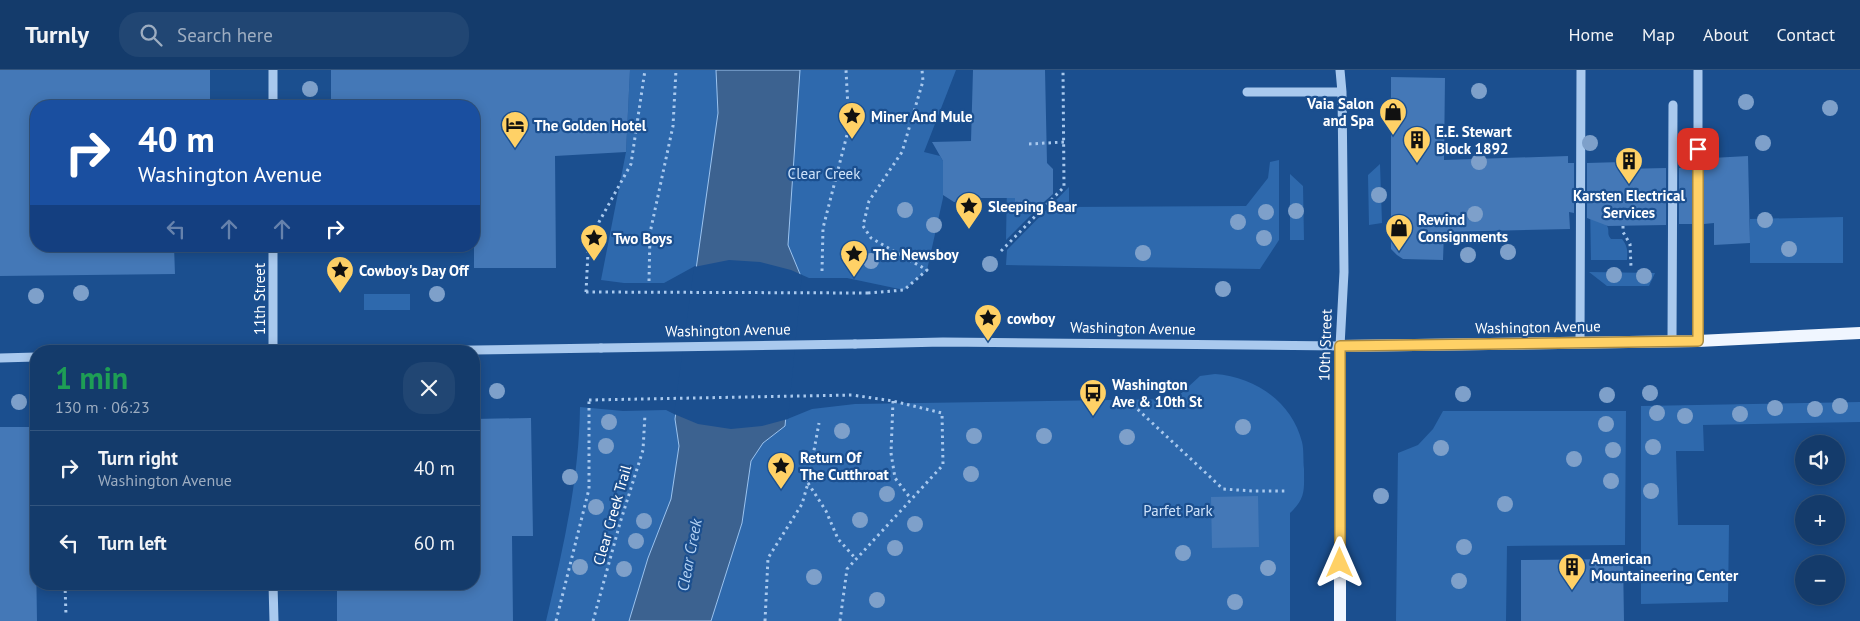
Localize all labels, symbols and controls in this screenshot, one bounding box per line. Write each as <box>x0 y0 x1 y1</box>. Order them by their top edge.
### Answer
search box <box>119 12 469 57</box>
text: Turnly <box>25 19 89 50</box>
icon: search <box>137 21 165 49</box>
text: Search here <box>177 23 273 47</box>
text: Home <box>1568 23 1614 46</box>
text: Map <box>1642 23 1675 46</box>
text: About <box>1703 23 1749 46</box>
text: Contact <box>1777 23 1835 46</box>
place label: Vaia Salon and Spa <box>1306 94 1374 130</box>
shop icon: Vaia Salon and Spa <box>1378 97 1408 136</box>
place icon: Miner And Mule <box>837 101 867 140</box>
place label: Miner And Mule <box>871 107 973 126</box>
hotel icon: The Golden Hotel <box>500 110 530 149</box>
text: 40 m <box>138 116 215 162</box>
place label: The Golden Hotel <box>534 116 647 135</box>
icon: right <box>55 120 120 185</box>
place label: E.E. Stewart Block 1892 <box>1436 122 1512 158</box>
building icon: E.E. Stewart Block 1892 <box>1402 125 1432 164</box>
pin <box>1677 128 1719 170</box>
icon: arrive <box>1684 135 1712 163</box>
building icon: Karsten Electrical Services <box>1614 146 1644 185</box>
text: Washington Avenue <box>138 160 322 188</box>
park label: Clear Creek <box>788 164 861 183</box>
place label: Karsten Electrical Services <box>1573 186 1686 222</box>
place icon: Sleeping Bear <box>954 191 984 230</box>
place label: Sleeping Bear <box>988 197 1078 216</box>
place label: Rewind Consignments <box>1418 210 1508 246</box>
shop icon: Rewind Consignments <box>1384 213 1414 252</box>
icon: left <box>162 215 190 243</box>
icon: ahead <box>215 215 243 243</box>
icon: ahead <box>268 215 296 243</box>
icon: right <box>321 215 349 243</box>
place icon: Two Boys <box>579 223 609 262</box>
place label: Two Boys <box>613 229 672 248</box>
place icon: The Newsboy <box>839 239 869 278</box>
place label: The Newsboy <box>873 245 960 264</box>
place icon: Cowboy's Day Off <box>325 255 355 294</box>
place label: Cowboy's Day Off <box>359 261 470 280</box>
street label: 11th Street <box>250 263 269 335</box>
place icon: cowboy <box>973 303 1003 342</box>
place label: cowboy <box>1007 309 1056 328</box>
street label: 10th Street <box>1314 309 1336 381</box>
street label: Washington Avenue <box>1475 316 1601 338</box>
street label: Washington Avenue <box>1070 317 1196 339</box>
street label: Washington Avenue <box>665 319 791 341</box>
text: 1 min <box>55 358 128 397</box>
button: close <box>403 362 455 414</box>
place label: Washington Ave & 10th St <box>1112 375 1203 411</box>
bus stop icon: Washington Ave & 10th St <box>1078 378 1108 417</box>
text: 130 m · 06:23 <box>55 397 150 417</box>
map controls <box>1795 435 1845 605</box>
button: sound <box>1795 435 1845 485</box>
text: Turn right <box>98 446 178 470</box>
place label: Return Of The Cutthroat <box>800 448 890 484</box>
place icon: Return Of The Cutthroat <box>766 451 796 490</box>
icon: right <box>55 454 83 482</box>
text: 40 m <box>414 456 455 480</box>
street label: Clear Creek Trail <box>589 462 636 567</box>
text: Washington Avenue <box>98 470 232 490</box>
button: + <box>1795 495 1845 545</box>
park label: Parfet Park <box>1143 501 1213 520</box>
water label: Clear Creek <box>672 516 706 593</box>
icon: left <box>55 529 83 557</box>
text: Turn left <box>98 531 167 555</box>
text: 60 m <box>414 531 455 555</box>
position arrow <box>1313 536 1365 588</box>
place label: American Mountaineering Center <box>1591 549 1739 585</box>
building icon: American Mountaineering Center <box>1557 552 1587 591</box>
button: − <box>1795 555 1845 605</box>

